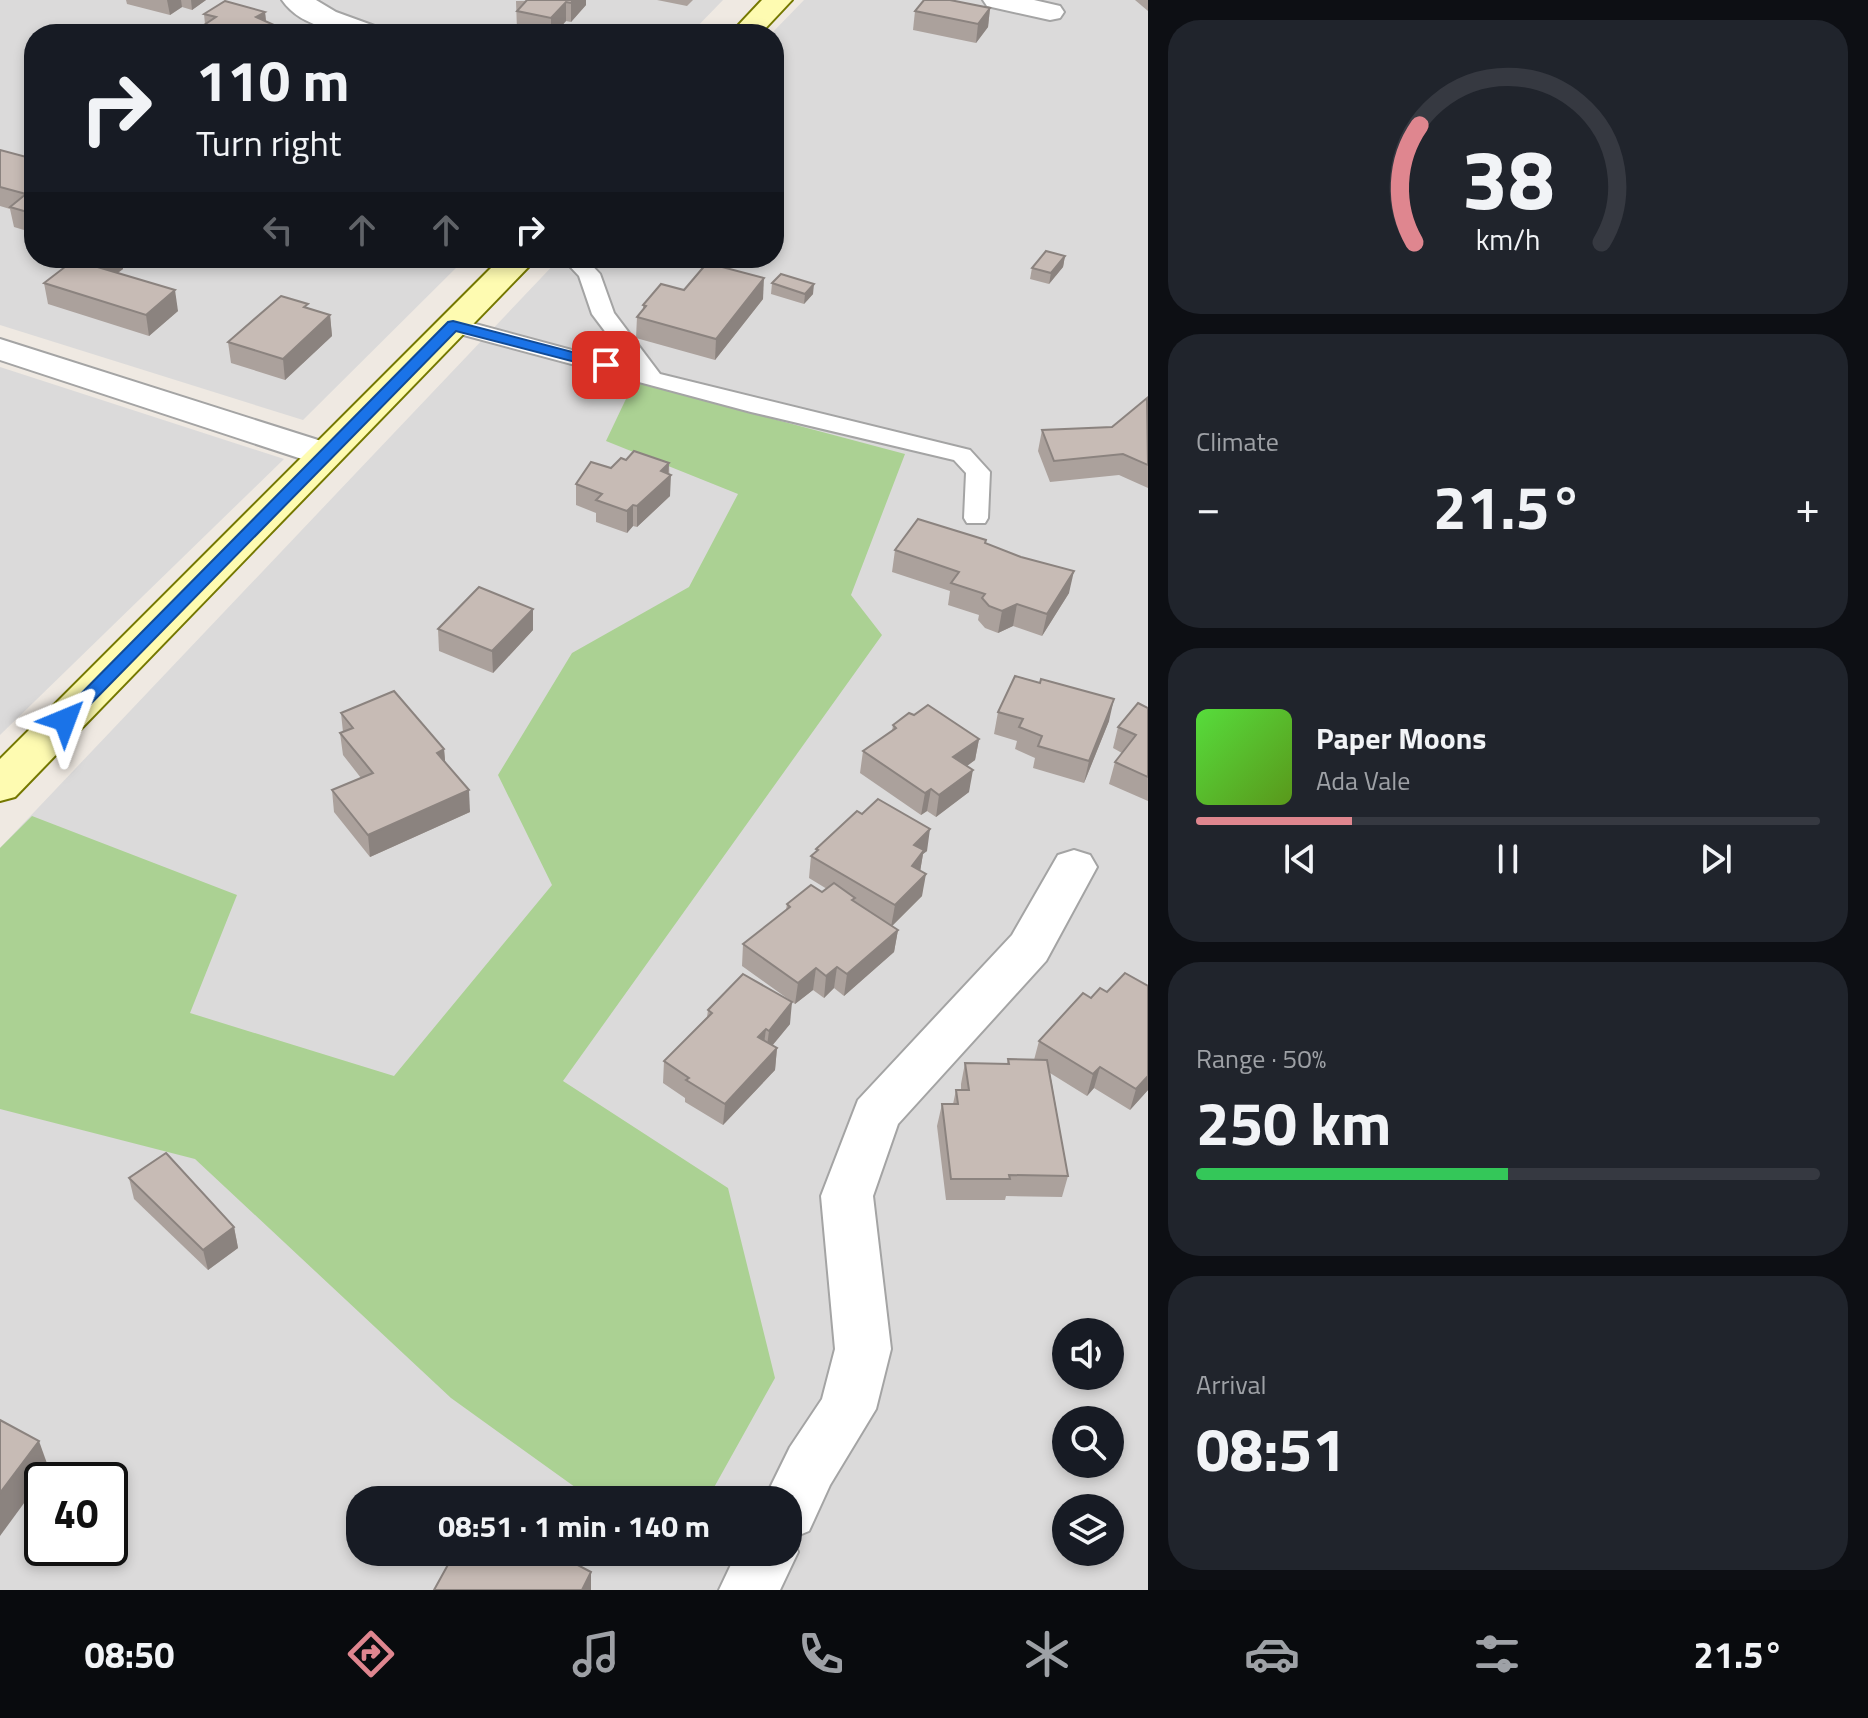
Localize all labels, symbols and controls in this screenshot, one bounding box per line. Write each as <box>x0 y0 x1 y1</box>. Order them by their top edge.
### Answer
text: 110 m <box>196 38 349 123</box>
icon: right <box>64 56 168 160</box>
text: Turn right <box>196 115 341 170</box>
text: 38 <box>1461 115 1555 241</box>
icon: left <box>256 208 300 252</box>
icon: ahead <box>340 208 384 252</box>
icon: ahead <box>424 208 468 252</box>
icon: right <box>508 208 552 252</box>
text: km/h <box>1476 218 1540 261</box>
pin <box>572 331 640 399</box>
icon: arrive <box>584 343 628 387</box>
text: Climate <box>1196 422 1279 461</box>
text: 21.5° <box>1433 461 1583 552</box>
text: − <box>1196 473 1221 540</box>
text: + <box>1795 473 1820 540</box>
position arrow <box>23 678 107 762</box>
text: Paper Moons <box>1316 715 1486 761</box>
text: Ada Vale <box>1316 761 1410 800</box>
icon: previous <box>1278 837 1322 881</box>
icon: pause <box>1486 837 1530 881</box>
icon: next <box>1694 837 1738 881</box>
text: Range · 50% <box>1196 1039 1326 1078</box>
text: 250 km <box>1196 1077 1391 1168</box>
map controls <box>1052 1318 1124 1566</box>
button: sound <box>1052 1318 1124 1390</box>
text: Arrival <box>1196 1365 1267 1404</box>
text: 08:51 <box>1196 1403 1346 1494</box>
button: search <box>1052 1406 1124 1478</box>
speed limit sign: 40 <box>24 1462 128 1566</box>
button: layers <box>1052 1494 1124 1566</box>
text: 08:51 · 1 min · 140 m <box>438 1503 710 1549</box>
icon: directions <box>343 1626 399 1682</box>
icon: music <box>568 1626 624 1682</box>
icon: phone <box>793 1626 849 1682</box>
icon: climate <box>1019 1626 1075 1682</box>
icon: car <box>1244 1626 1300 1682</box>
icon: filters <box>1469 1626 1525 1682</box>
text: 08:50 <box>85 1627 174 1682</box>
text: 21.5° <box>1694 1627 1783 1682</box>

